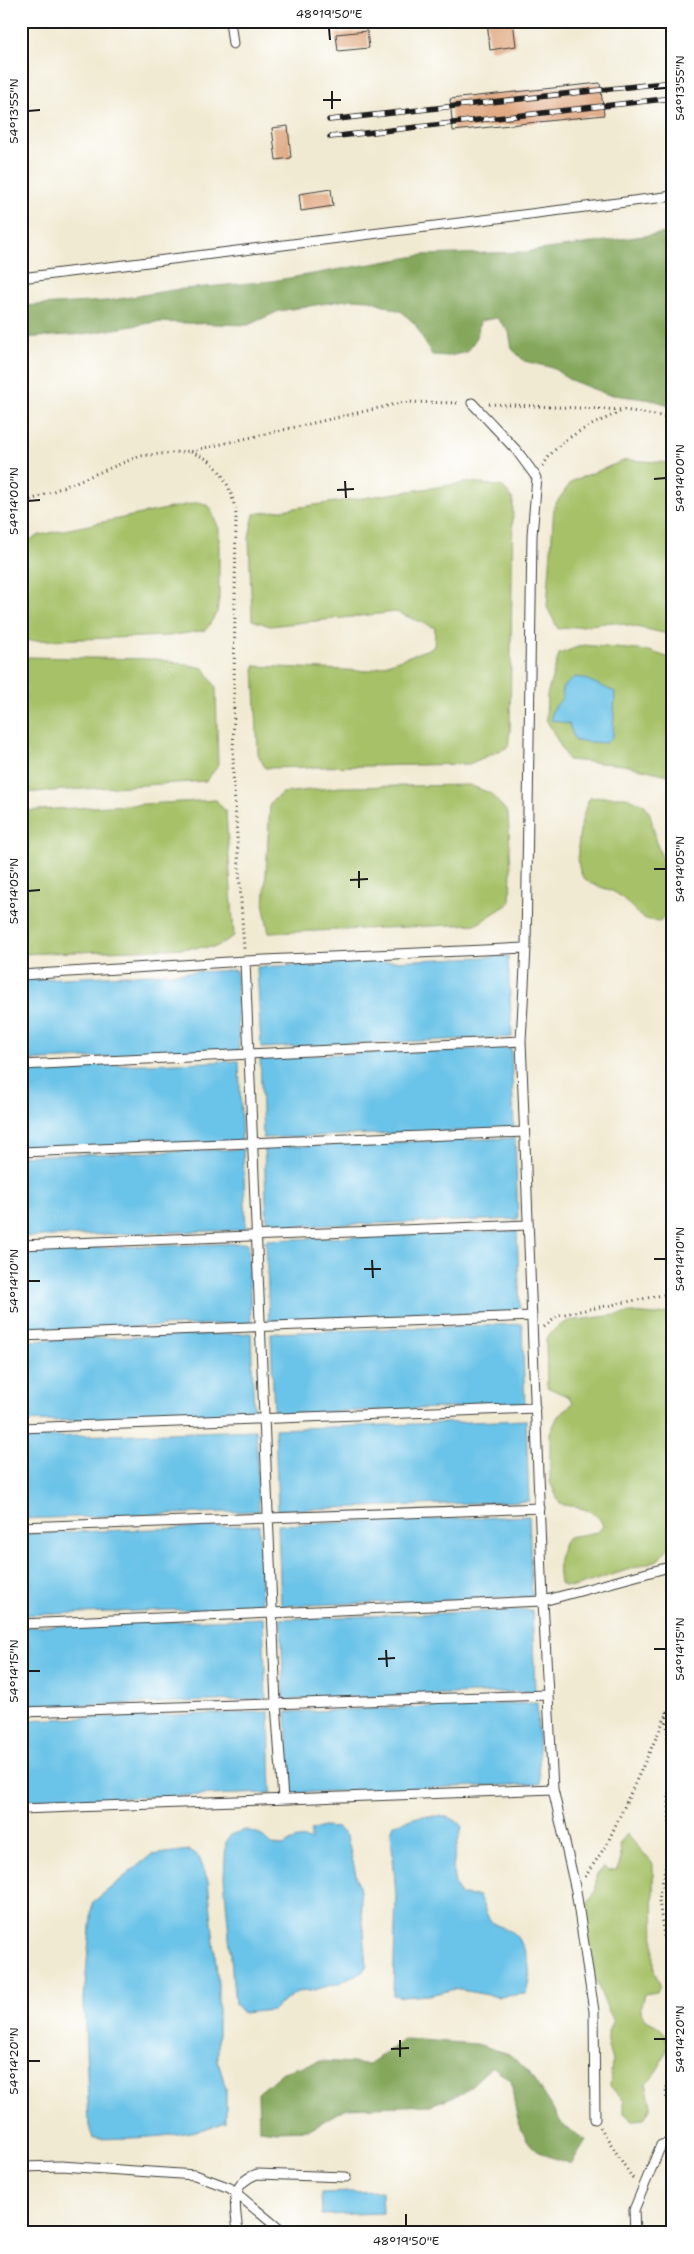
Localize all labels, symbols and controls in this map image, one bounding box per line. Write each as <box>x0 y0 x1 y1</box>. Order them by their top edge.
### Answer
text: 48°19'50"E <box>296 6 362 22</box>
text: 54°13'55"N <box>672 55 688 121</box>
text: 54°13'55"N <box>6 78 22 144</box>
text: 54°14'00"N <box>672 444 688 512</box>
text: 54°14'00"N <box>6 467 22 535</box>
text: 54°14'05"N <box>672 836 688 902</box>
text: 54°14'05"N <box>6 858 22 924</box>
text: 54°14'10"N <box>672 1227 688 1291</box>
text: 54°14'10"N <box>6 1249 22 1313</box>
text: 54°14'15"N <box>672 1617 688 1681</box>
text: 54°14'15"N <box>6 1639 22 1703</box>
text: 54°14'20"N <box>672 2005 688 2073</box>
text: 54°14'20"N <box>6 2027 22 2095</box>
text: 48°19'50"E <box>373 2233 439 2249</box>

